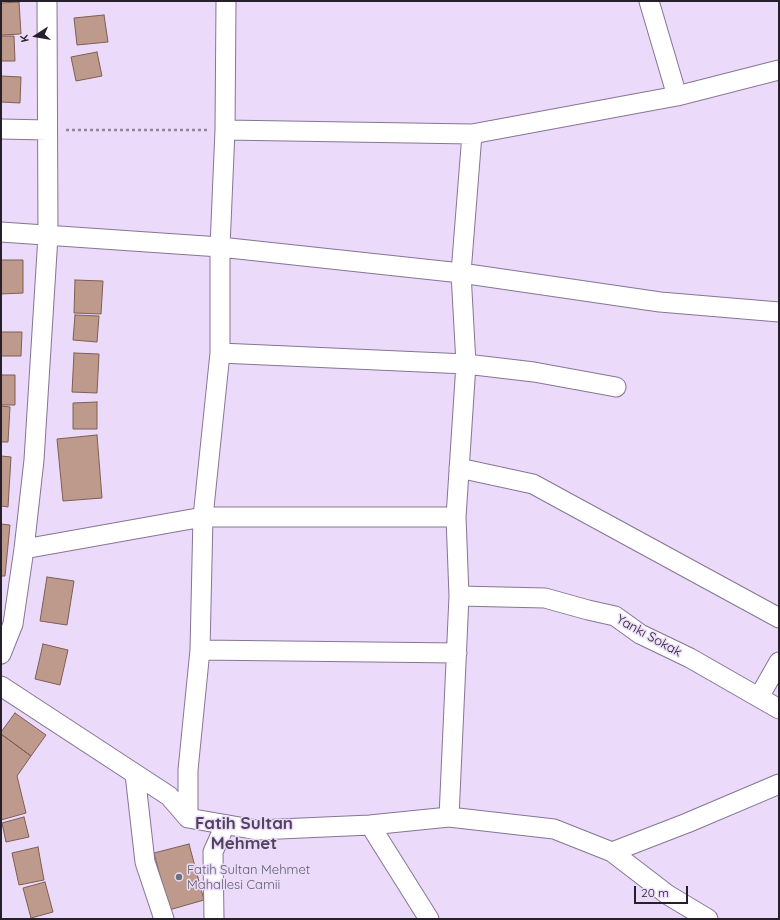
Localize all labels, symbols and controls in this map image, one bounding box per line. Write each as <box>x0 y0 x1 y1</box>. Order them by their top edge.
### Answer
north arrow <box>16 16 56 56</box>
text: K <box>17 34 32 43</box>
street label: Yankı Sokak <box>614 612 684 660</box>
district label: Fatih Sultan Mehmet <box>195 814 293 854</box>
place label: Fatih Sultan Mehmet Mahallesi Camii <box>187 862 310 893</box>
marker: Fatih Sultan Mehmet Mahallesi Camii <box>174 872 184 882</box>
scale bar <box>636 878 690 904</box>
text: 20 m <box>641 885 669 900</box>

